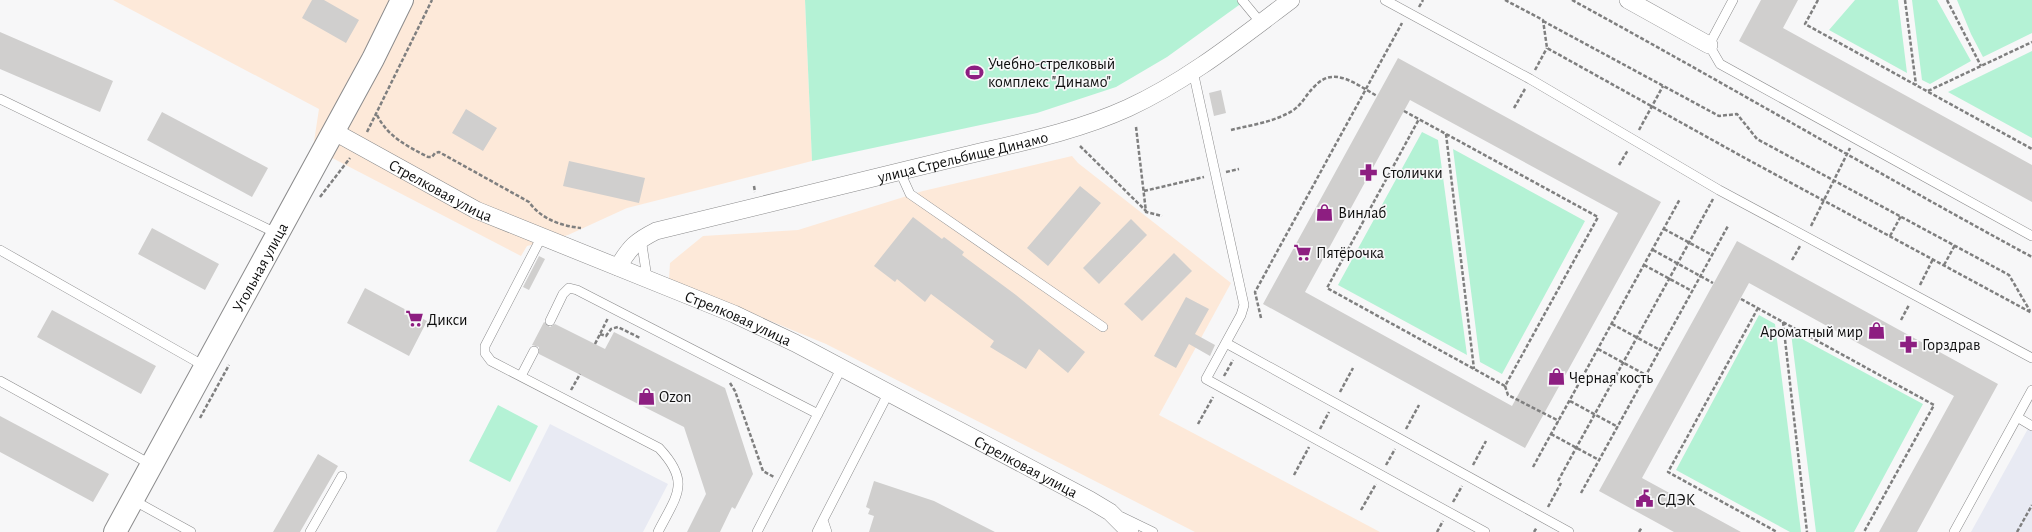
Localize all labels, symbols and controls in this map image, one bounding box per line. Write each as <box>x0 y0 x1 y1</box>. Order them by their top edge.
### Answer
place label: Учебно-стрелковый комплекс "Динамо" <box>988 56 1115 90</box>
sports icon: Учебно-стрелковый комплекс "Динамо" <box>965 62 985 82</box>
street label: улица Стрельбище Динамо <box>875 129 1050 187</box>
street label: Стрелковая улица <box>386 157 494 225</box>
pharmacy icon: Столички <box>1359 162 1379 182</box>
place label: Столички <box>1382 165 1443 181</box>
shop icon: Винлаб <box>1315 202 1335 222</box>
place label: Винлаб <box>1338 205 1386 221</box>
street label: Угольная улица <box>230 220 291 315</box>
supermarket icon: Пятёрочка <box>1293 242 1313 262</box>
place label: Пятёрочка <box>1316 245 1384 261</box>
street label: Стрелковая улица <box>682 288 794 349</box>
supermarket icon: Дикси <box>404 309 424 329</box>
place label: Дикси <box>427 312 467 328</box>
shop icon: Ароматный мир <box>1866 321 1886 341</box>
place label: Ароматный мир <box>1760 324 1863 340</box>
pharmacy icon: Горздрав <box>1899 334 1919 354</box>
place label: Горздрав <box>1922 337 1980 353</box>
shop icon: Черная кость <box>1546 367 1566 387</box>
place label: Черная кость <box>1569 370 1653 386</box>
shop icon: Ozon <box>636 386 656 406</box>
place label: Ozon <box>659 389 691 405</box>
street label: Стрелковая улица <box>971 433 1080 501</box>
public building icon: СДЭК <box>1634 489 1654 509</box>
place label: СДЭК <box>1657 492 1695 508</box>

